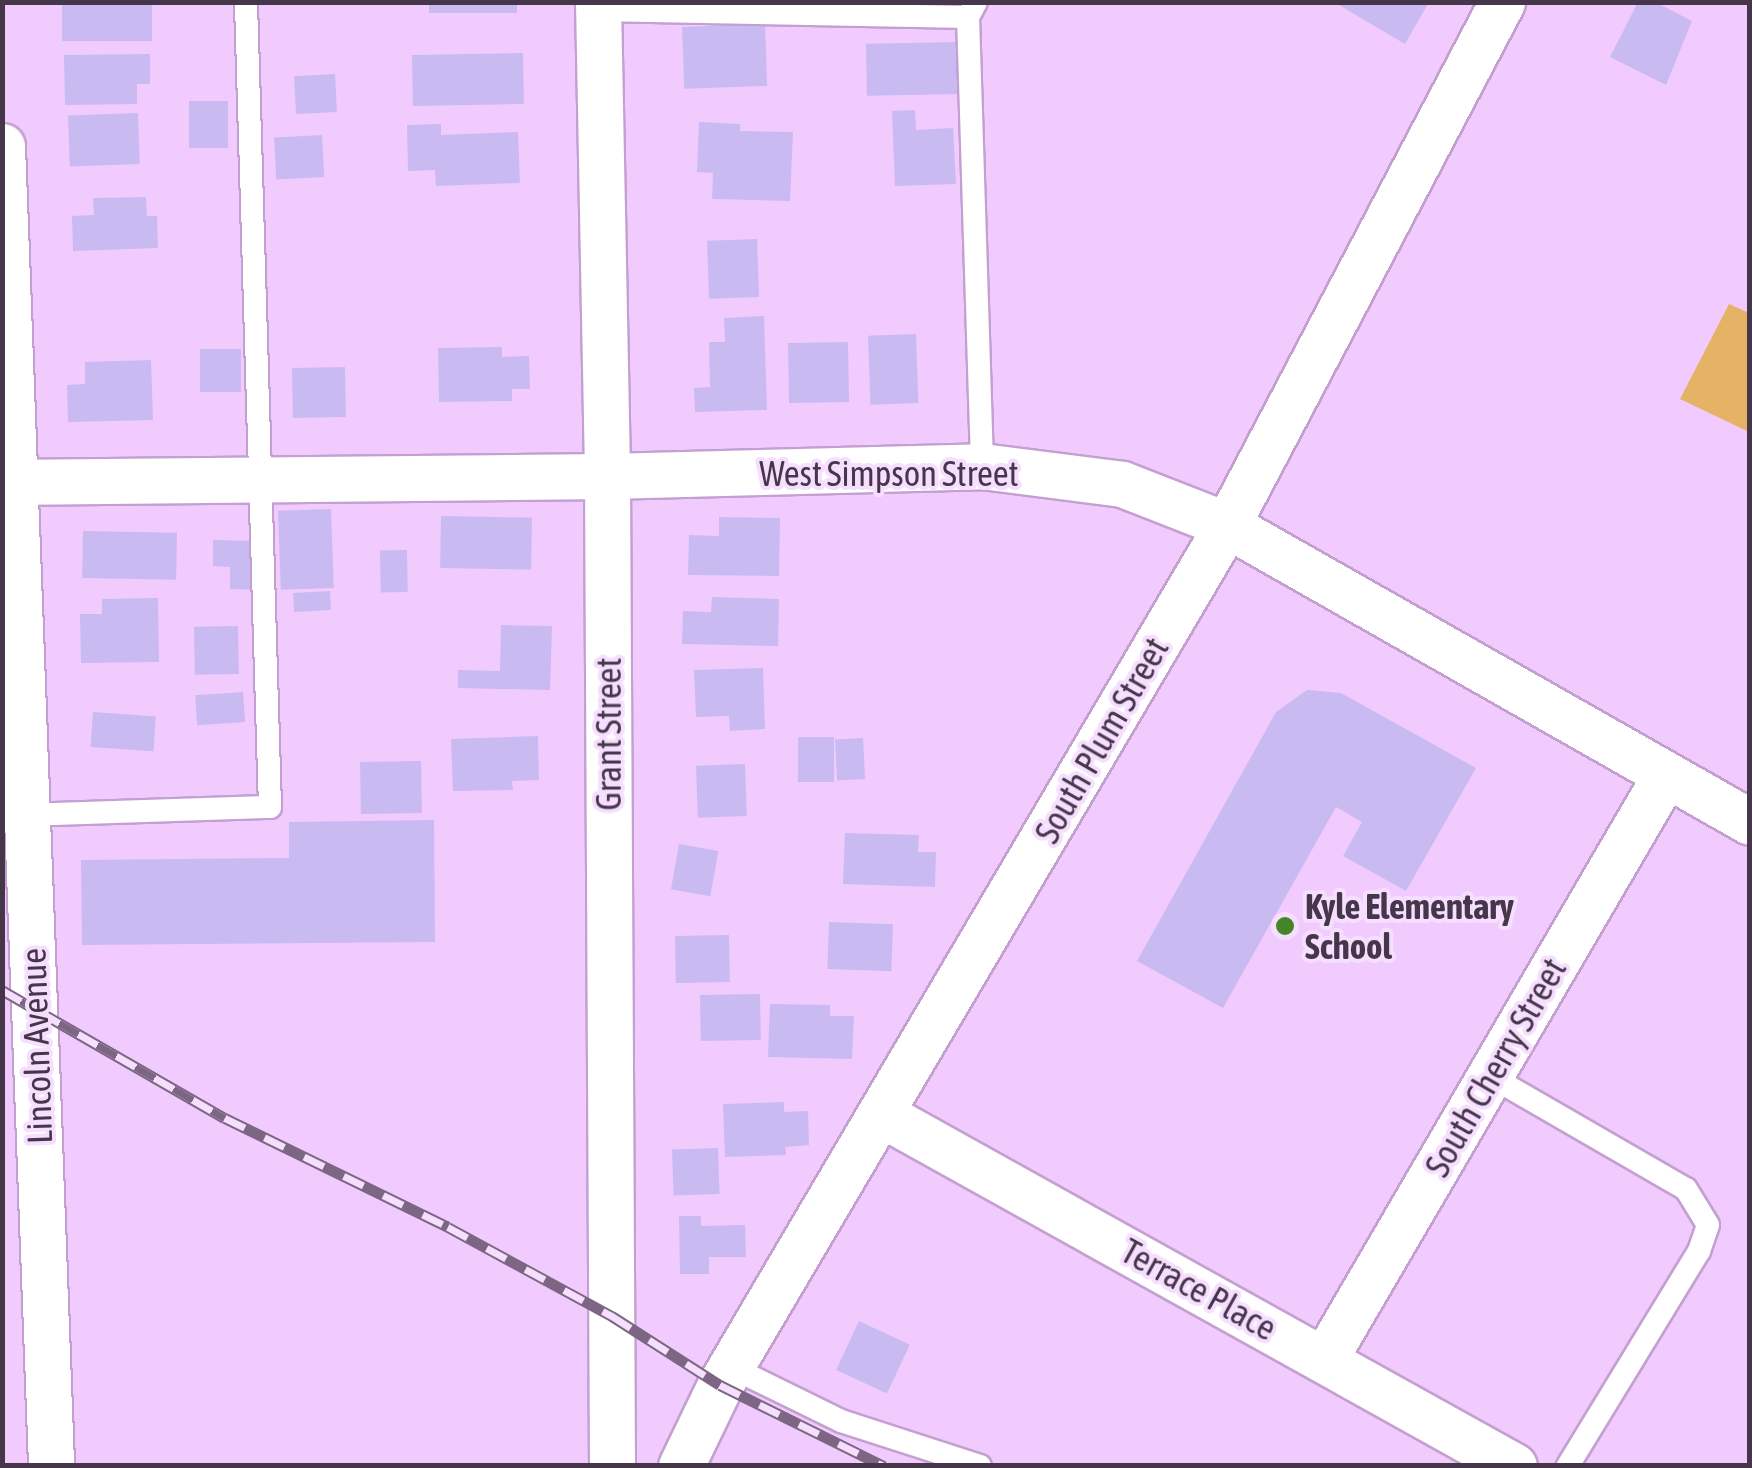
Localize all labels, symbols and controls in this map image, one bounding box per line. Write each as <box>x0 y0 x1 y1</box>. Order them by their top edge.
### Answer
street label: West Simpson Street <box>759 452 1019 494</box>
street label: South Plum Street <box>1025 630 1177 850</box>
street label: Grant Street <box>587 657 629 811</box>
place label: Kyle Elementary School <box>1305 885 1514 967</box>
marker: Kyle Elementary School <box>1274 915 1296 937</box>
street label: Lincoln Avenue <box>12 947 60 1145</box>
street label: South Cherry Street <box>1416 950 1574 1184</box>
street label: Terrace Place <box>1114 1229 1284 1349</box>

